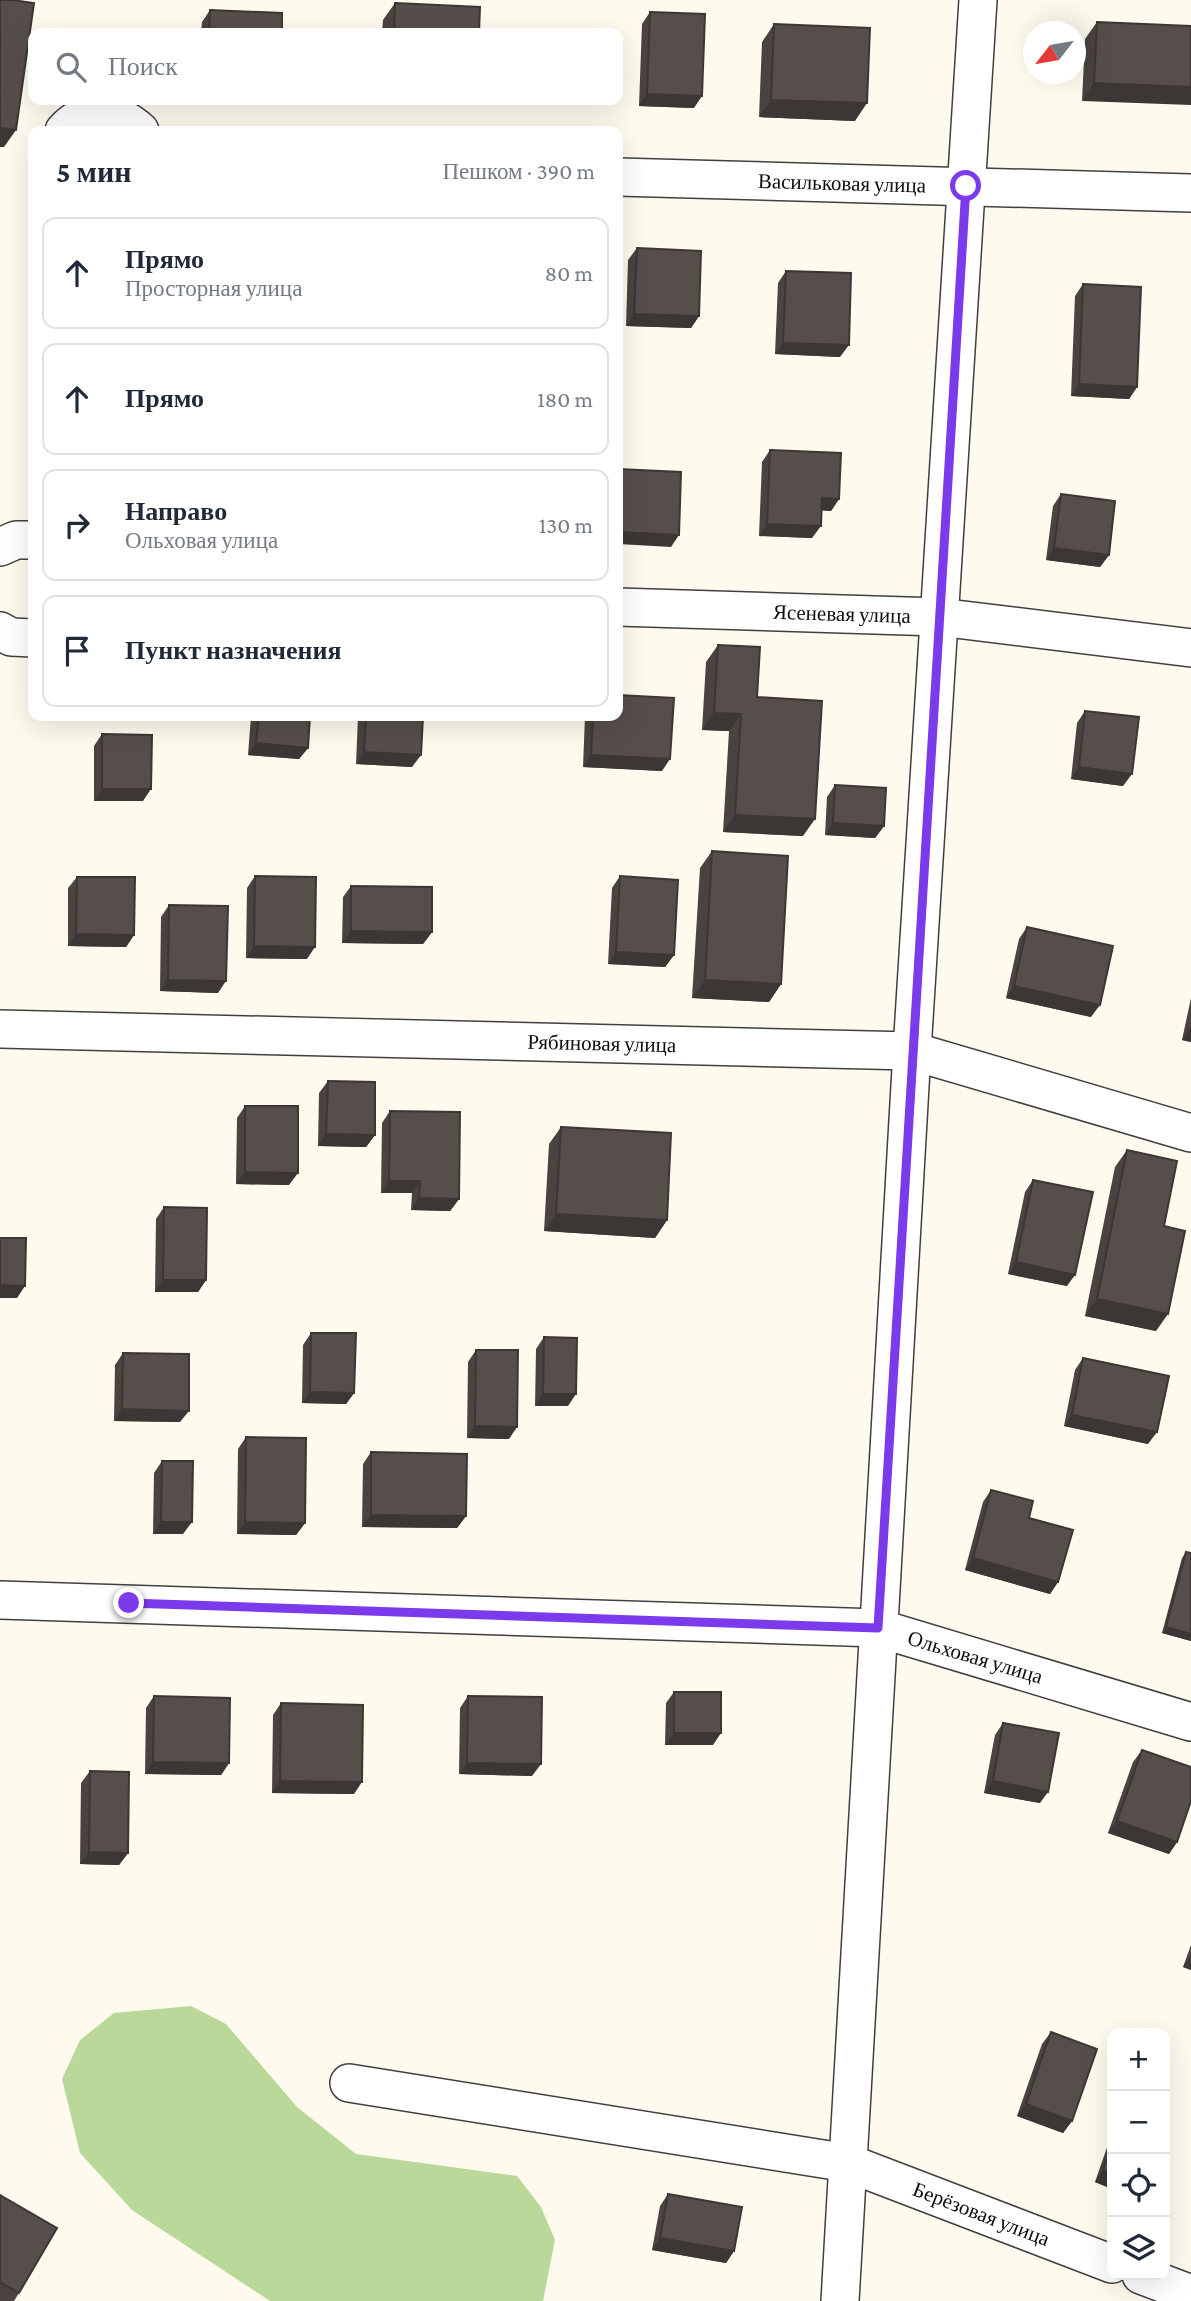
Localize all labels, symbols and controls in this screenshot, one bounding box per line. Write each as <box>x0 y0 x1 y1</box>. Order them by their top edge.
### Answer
north arrow <box>1023 21 1086 84</box>
search box <box>28 28 623 105</box>
icon: search <box>52 48 90 86</box>
text: Поиск <box>108 52 178 81</box>
text: 5 мин <box>56 155 131 188</box>
text: Пешком · 390 m <box>442 158 595 184</box>
street label: Васильковая улица <box>758 169 927 198</box>
route start <box>950 170 981 201</box>
text: Прямо <box>125 245 204 274</box>
icon: ahead <box>58 254 96 292</box>
text: 80 m <box>545 260 593 286</box>
text: Просторная улица <box>125 275 302 301</box>
icon: ahead <box>58 380 96 418</box>
text: Прямо <box>125 384 204 413</box>
text: 180 m <box>537 386 593 412</box>
text: Направо <box>125 497 227 526</box>
icon: right <box>58 506 96 544</box>
text: 130 m <box>539 512 593 538</box>
text: Ольховая улица <box>125 527 278 553</box>
street label: Ясеневая улица <box>773 600 912 628</box>
icon: arrive <box>58 632 96 670</box>
text: Пункт назначения <box>125 636 342 665</box>
street label: Рябиновая улица <box>527 1030 677 1057</box>
route end <box>113 1587 144 1618</box>
street label: Ольховая улица <box>905 1626 1046 1689</box>
map controls <box>1107 2028 1170 2280</box>
button: + <box>1107 2028 1170 2091</box>
button: − <box>1107 2091 1170 2154</box>
button: locate <box>1107 2154 1170 2217</box>
street label: Берёзовая улица <box>910 2177 1054 2251</box>
button: layers <box>1107 2217 1170 2280</box>

